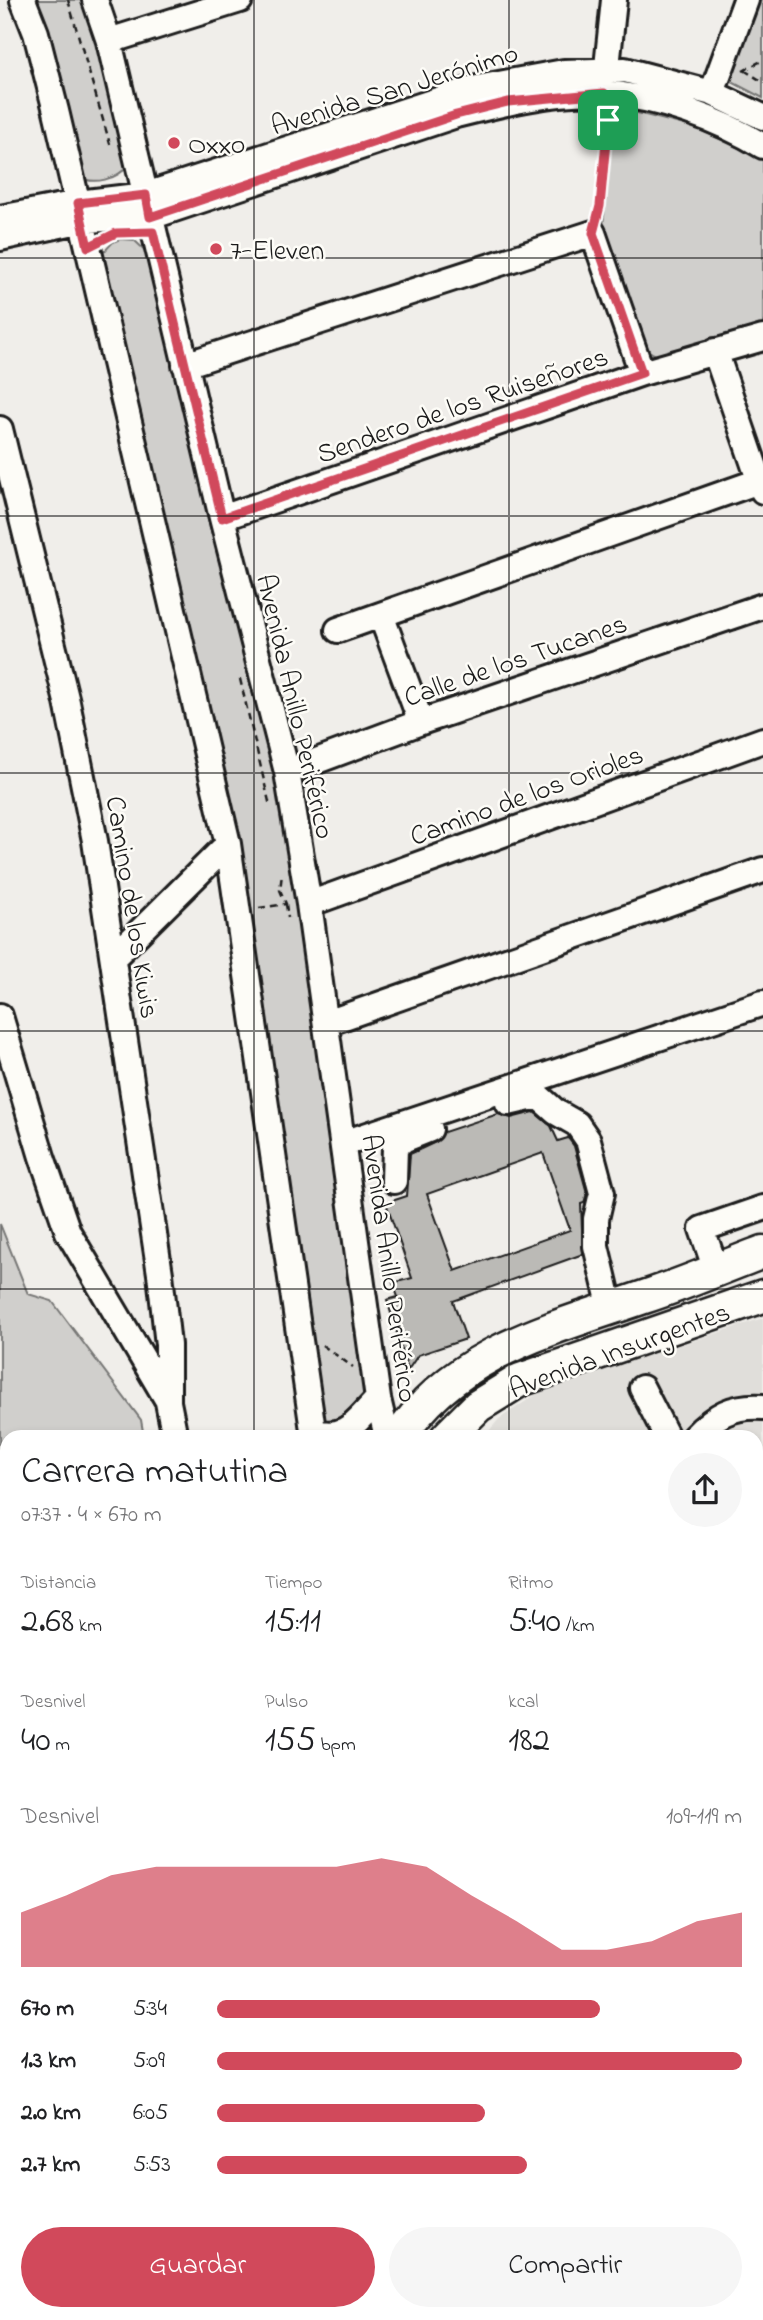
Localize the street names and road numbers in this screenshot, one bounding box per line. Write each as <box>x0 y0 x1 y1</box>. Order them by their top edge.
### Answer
street label: Avenida San Jerónimo <box>266 34 524 148</box>
street label: Sendero de los Ruiseñores <box>312 338 614 476</box>
street label: Avenida Anillo Periférico <box>243 570 344 843</box>
street label: Calle de los Tucanes <box>399 605 633 720</box>
street label: Camino de los Orioles <box>405 736 650 859</box>
street label: Camino de los Kiwis <box>93 793 168 1022</box>
street label: Avenida Anillo Periférico <box>348 1132 427 1405</box>
street label: Avenida Insurgentes <box>504 1293 736 1411</box>

